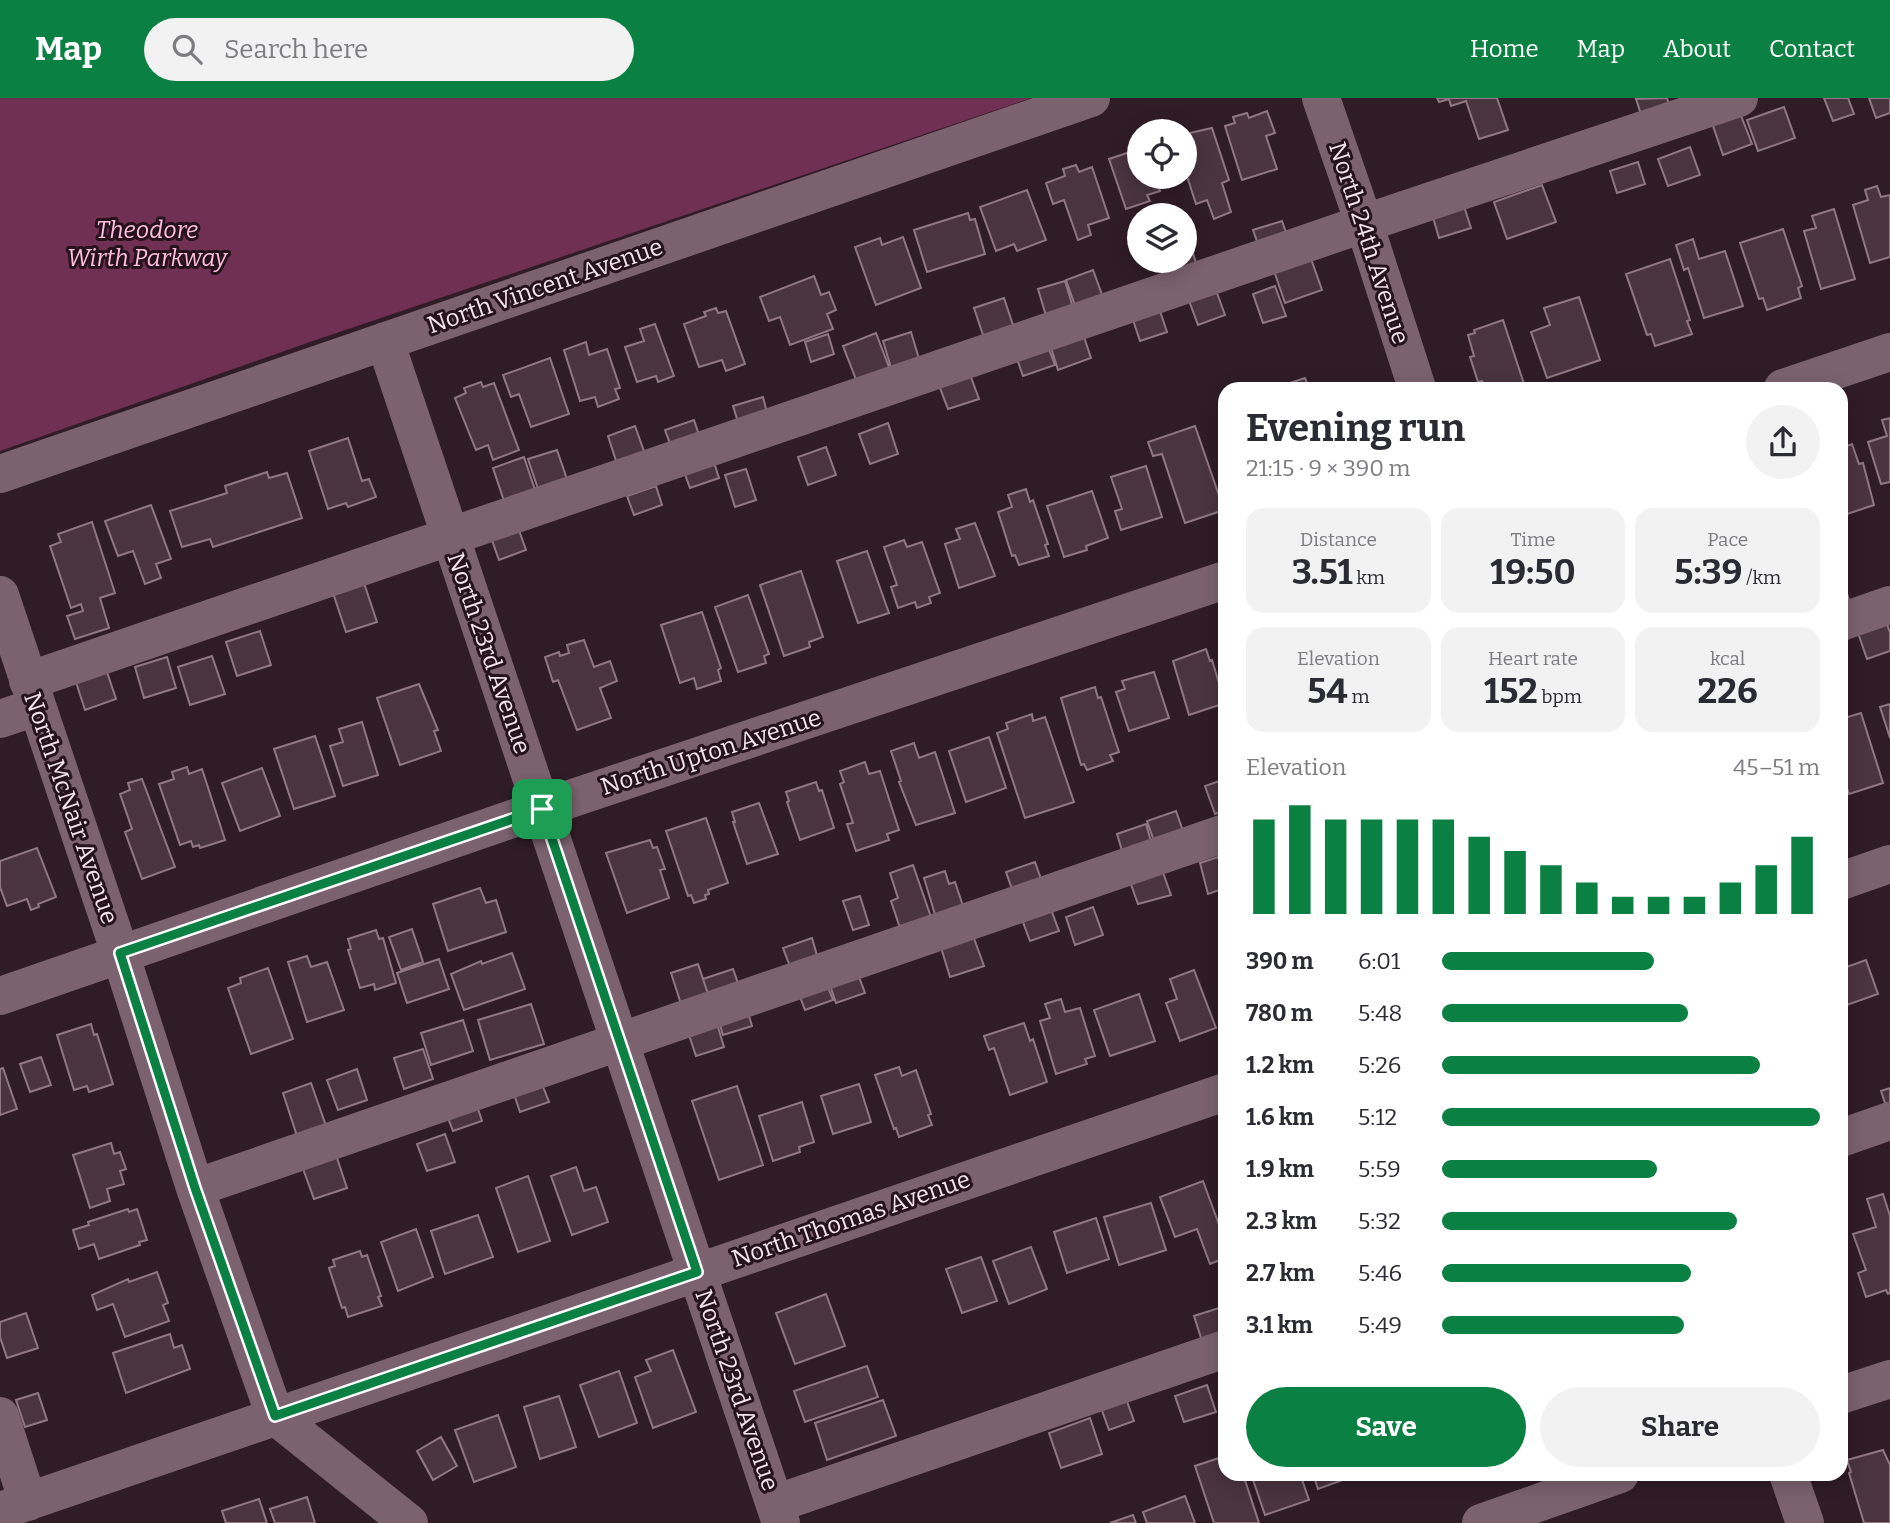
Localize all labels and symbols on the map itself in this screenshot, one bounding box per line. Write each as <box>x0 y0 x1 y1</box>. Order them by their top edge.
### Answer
street label: North 24th Avenue <box>1323 138 1415 348</box>
park label: Theodore Wirth Parkway <box>67 216 229 272</box>
street label: North Vincent Avenue <box>424 233 666 339</box>
street label: North 23rd Avenue <box>441 549 537 757</box>
street label: North McNair Avenue <box>18 688 124 928</box>
street label: North Upton Avenue <box>597 703 825 801</box>
pin <box>512 779 572 839</box>
street label: North Thomas Avenue <box>728 1165 974 1273</box>
street label: North 23rd Avenue <box>689 1286 785 1494</box>

